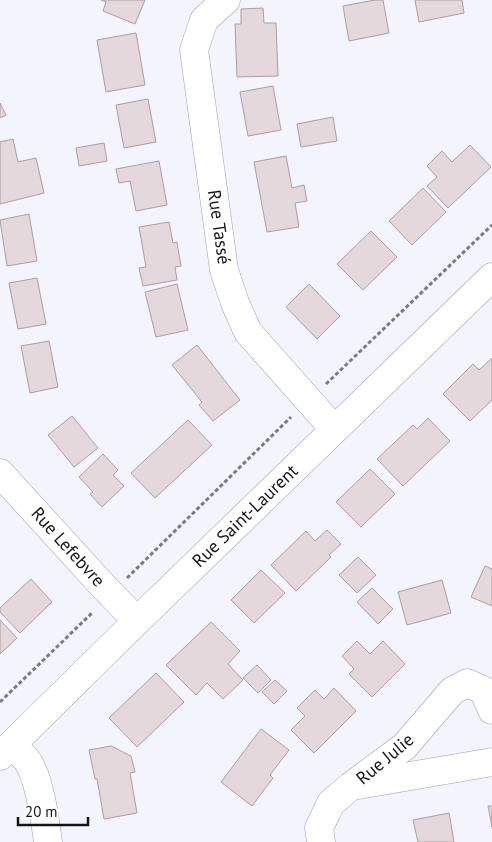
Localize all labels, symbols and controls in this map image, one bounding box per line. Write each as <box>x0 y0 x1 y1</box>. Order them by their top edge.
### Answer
street label: Rue Tassé <box>203 188 236 266</box>
street label: Rue Saint-Laurent <box>187 459 302 572</box>
street label: Rue Lefebvre <box>26 502 110 591</box>
street label: Rue Julie <box>351 728 418 789</box>
scale bar <box>18 794 88 826</box>
text: 20 m <box>25 802 58 821</box>

